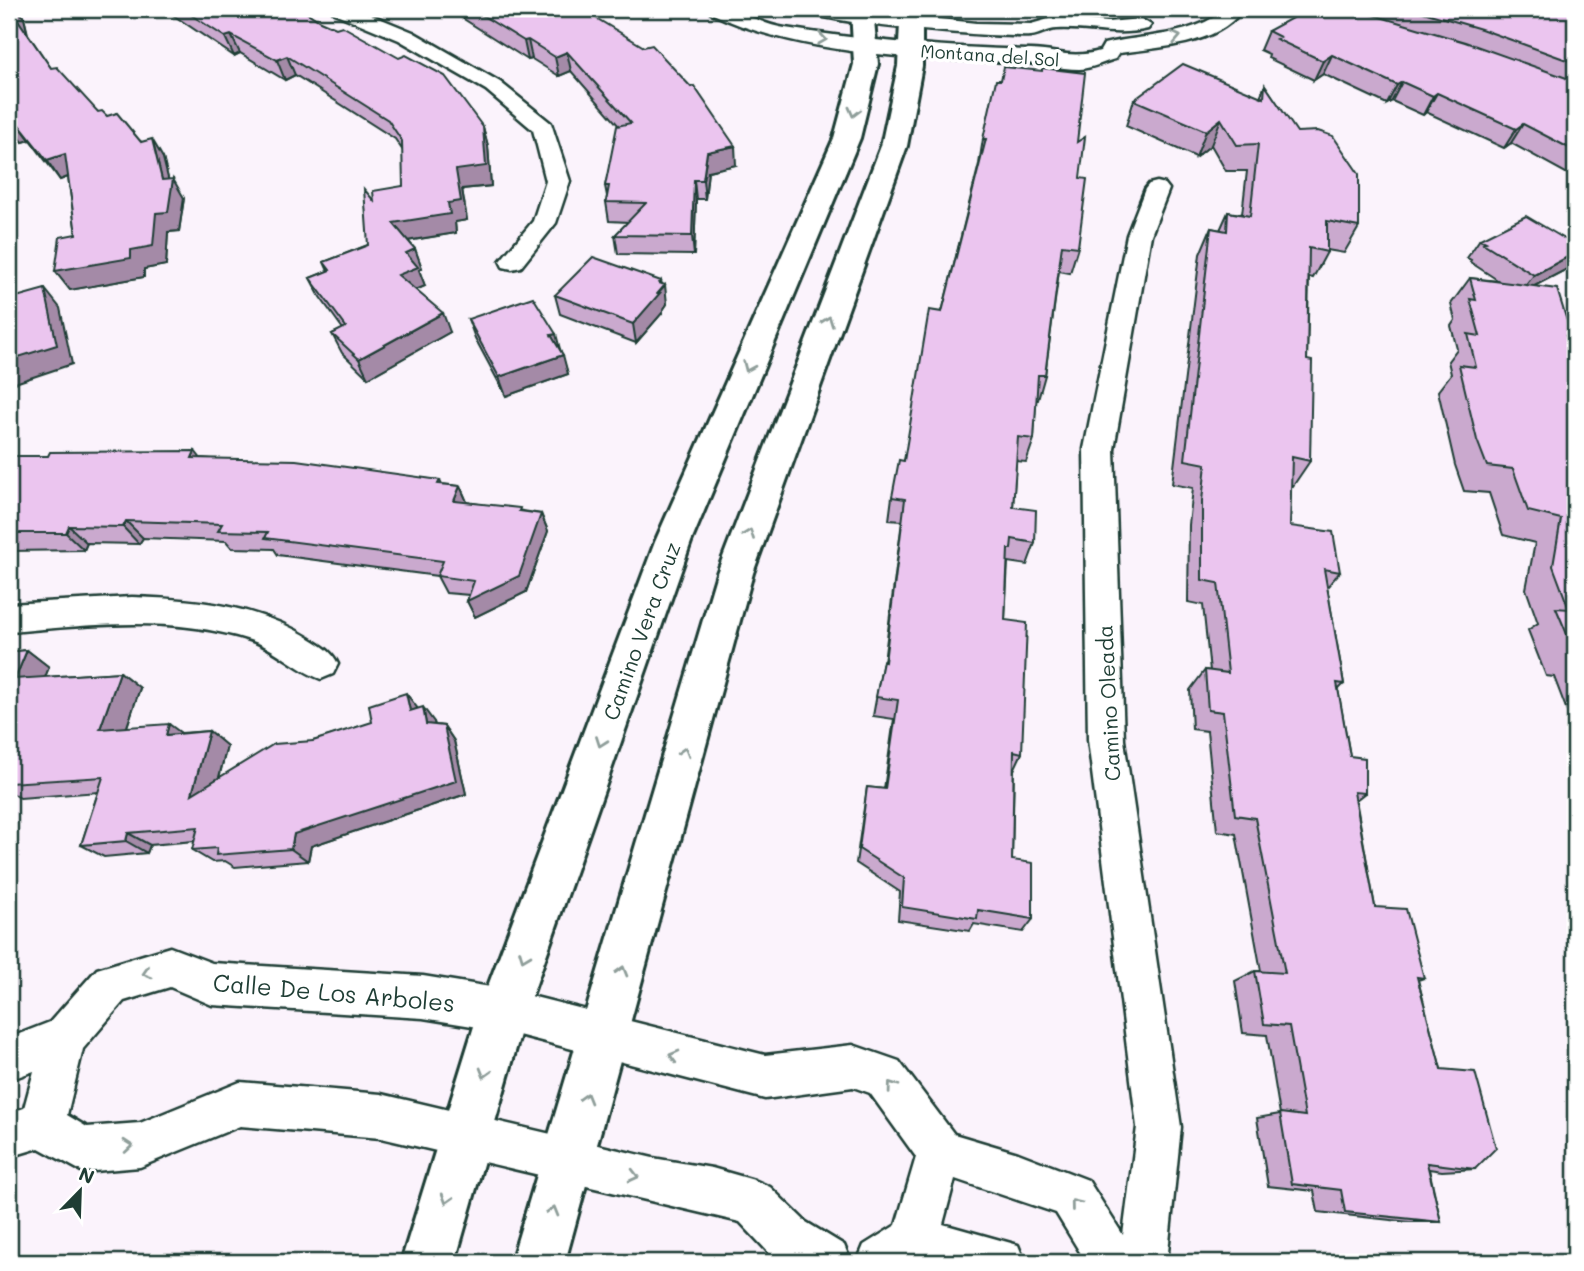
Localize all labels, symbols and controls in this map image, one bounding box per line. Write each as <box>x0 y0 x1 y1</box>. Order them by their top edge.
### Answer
one-way arrow <box>1170 30 1182 45</box>
one-way arrow <box>816 31 828 46</box>
street label: Montana del Sol <box>920 38 1060 72</box>
one-way arrow <box>848 106 862 118</box>
one-way arrow <box>820 315 834 327</box>
one-way arrow <box>742 360 756 372</box>
one-way arrow <box>741 529 755 541</box>
street label: Camino Vera Cruz <box>596 538 686 724</box>
street label: Camino Oleada <box>1090 624 1126 782</box>
one-way arrow <box>595 735 609 747</box>
one-way arrow <box>676 746 690 758</box>
one-way arrow <box>518 949 532 961</box>
one-way arrow <box>141 965 153 980</box>
one-way arrow <box>614 965 629 977</box>
street label: Calle De Los Arboles <box>212 966 456 1018</box>
one-way arrow <box>668 1049 680 1064</box>
one-way arrow <box>478 1067 493 1079</box>
one-way arrow <box>888 1081 900 1094</box>
one-way arrow <box>577 1092 592 1104</box>
one-way arrow <box>123 1139 134 1154</box>
north arrow <box>46 1156 116 1226</box>
text: N <box>75 1161 98 1189</box>
one-way arrow <box>628 1168 640 1182</box>
one-way arrow <box>440 1193 455 1205</box>
one-way arrow <box>1070 1199 1083 1211</box>
one-way arrow <box>545 1205 559 1217</box>

